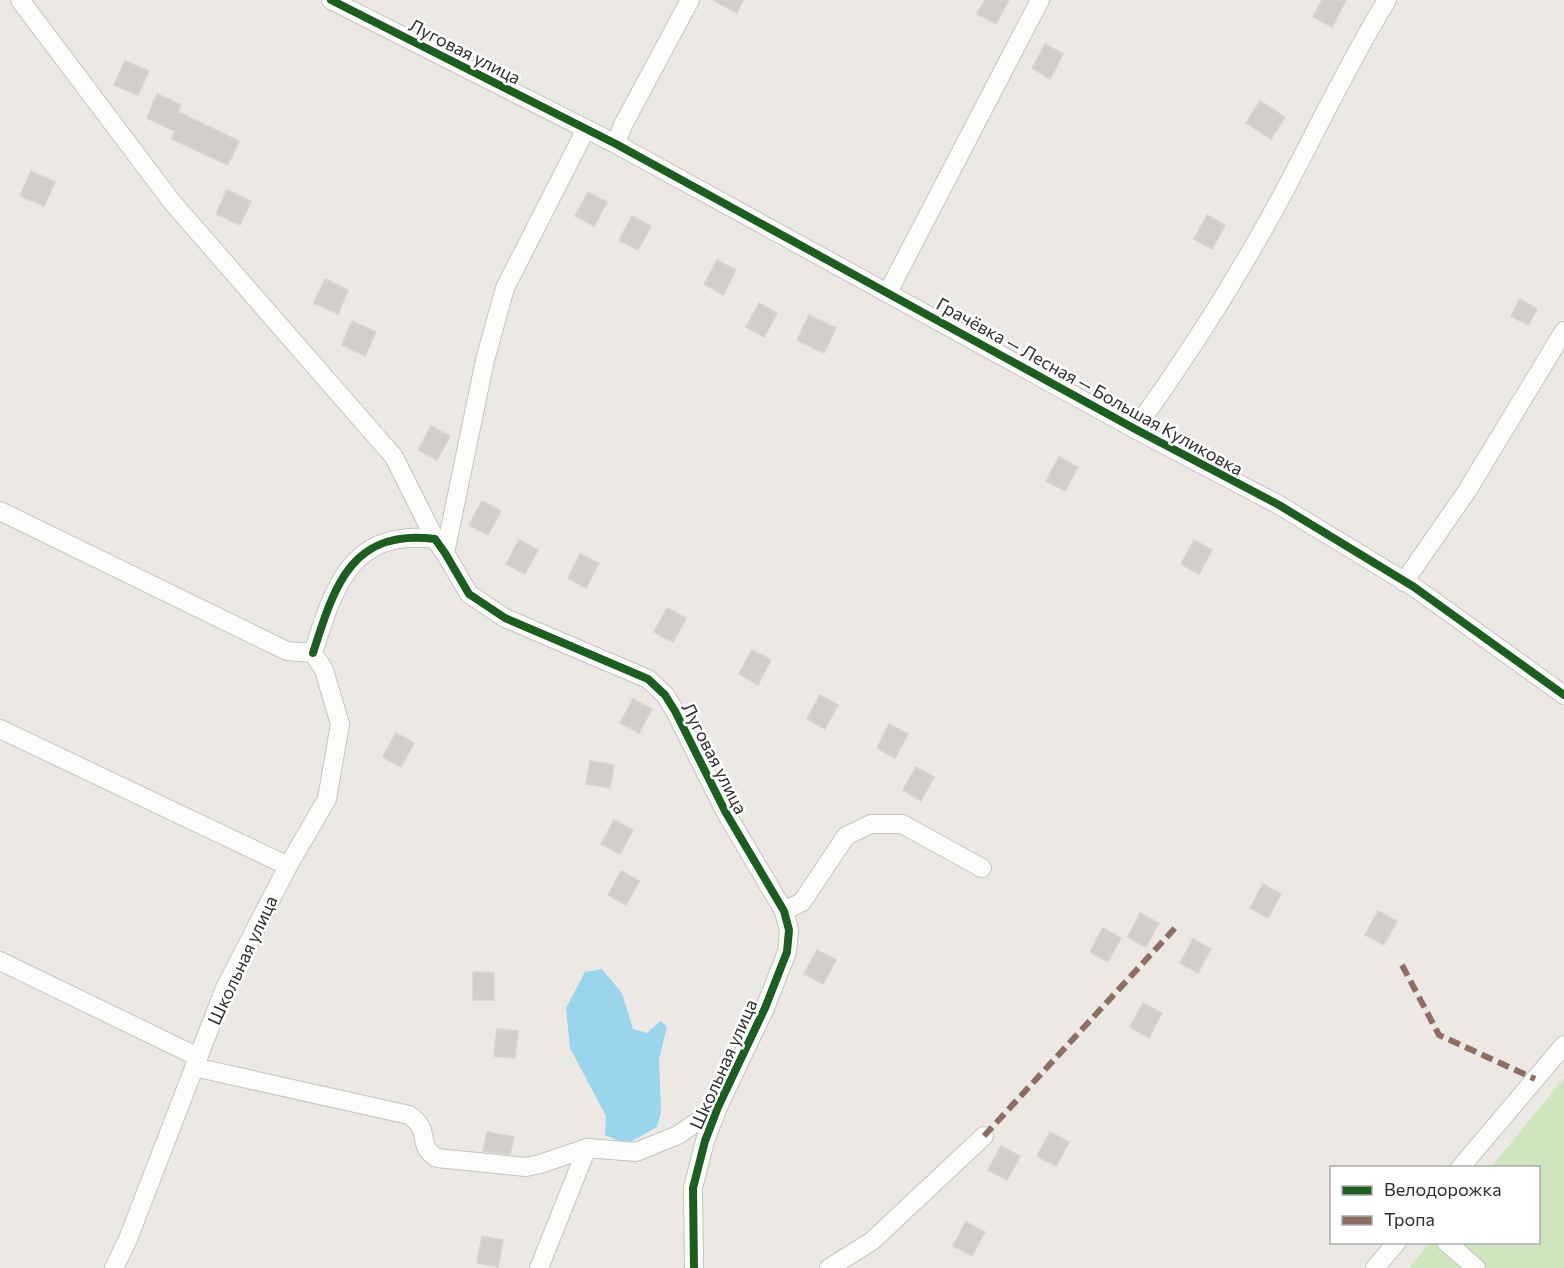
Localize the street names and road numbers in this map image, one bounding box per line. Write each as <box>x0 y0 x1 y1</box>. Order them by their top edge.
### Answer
street label: Луговая улица <box>405 13 525 89</box>
street label: Грачёвка — Лесная — Большая Куликовка <box>933 292 1247 480</box>
street label: Луговая улица <box>677 698 753 818</box>
street label: Школьная улица <box>202 892 282 1028</box>
street label: Школьная улица <box>684 996 762 1132</box>

